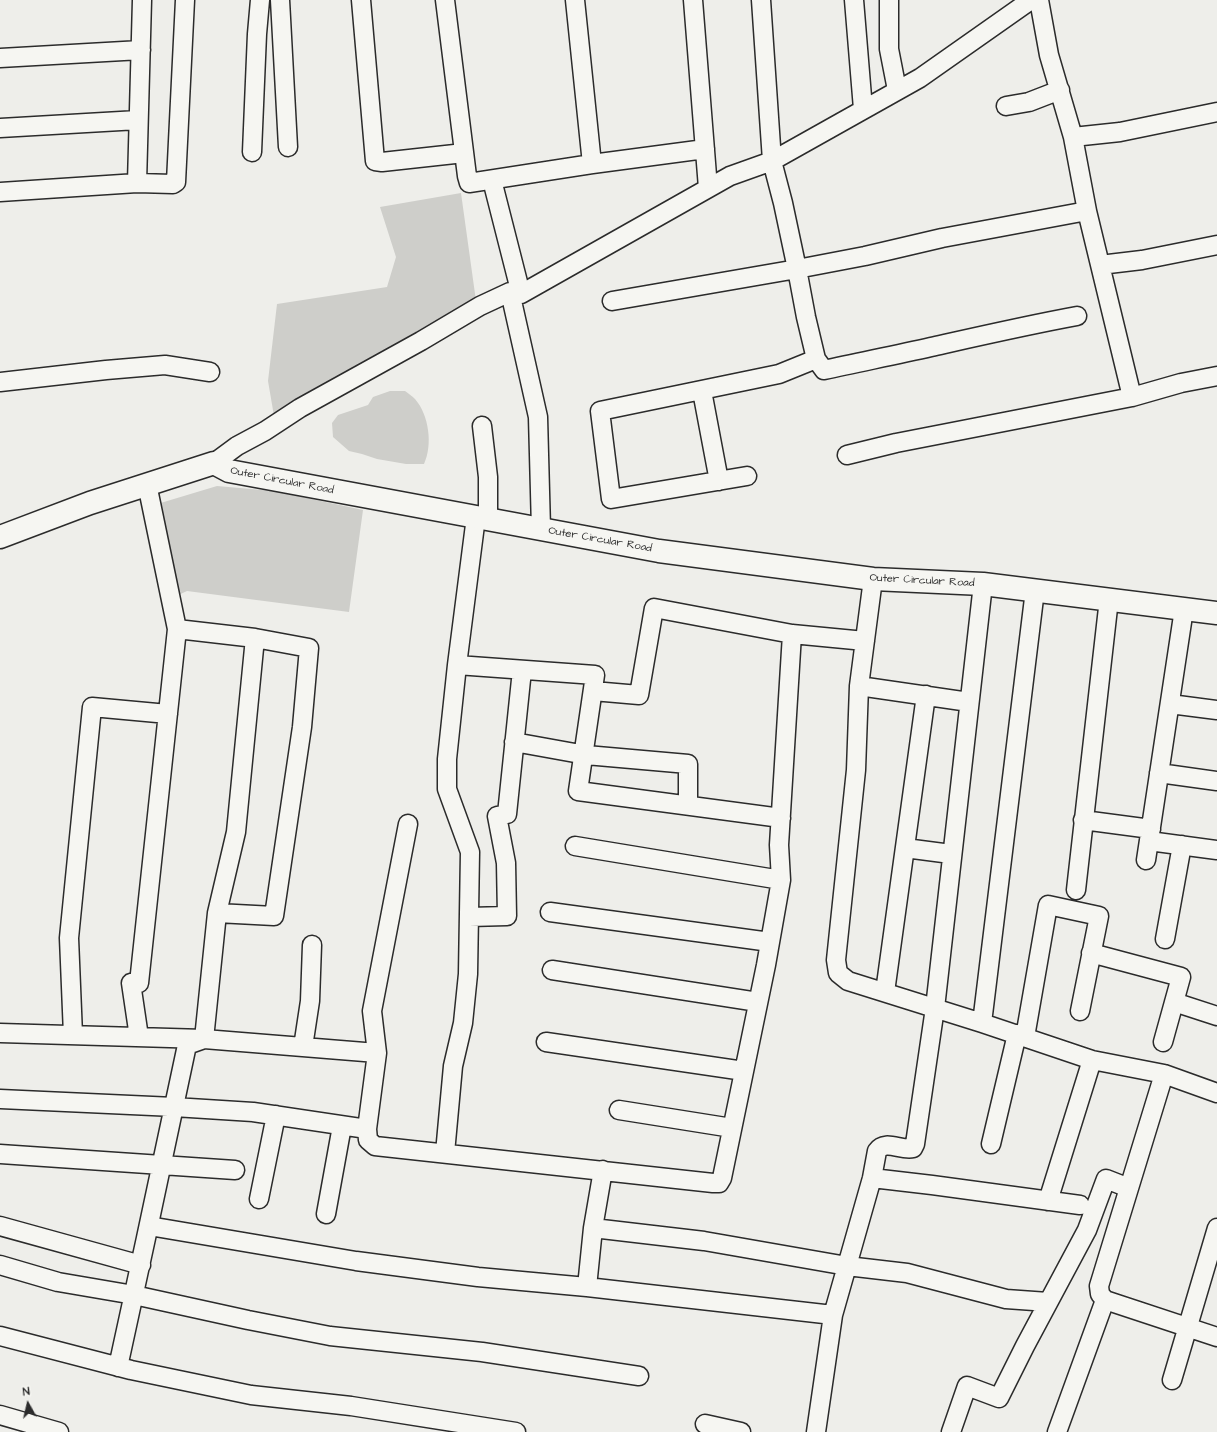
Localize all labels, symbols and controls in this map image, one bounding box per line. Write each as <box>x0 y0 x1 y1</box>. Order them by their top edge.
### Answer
street label: Outer Circular Road <box>229 465 335 497</box>
street label: Outer Circular Road <box>547 524 653 556</box>
street label: Outer Circular Road <box>869 572 975 590</box>
north arrow <box>8 1384 48 1424</box>
text: N <box>22 1384 31 1400</box>

